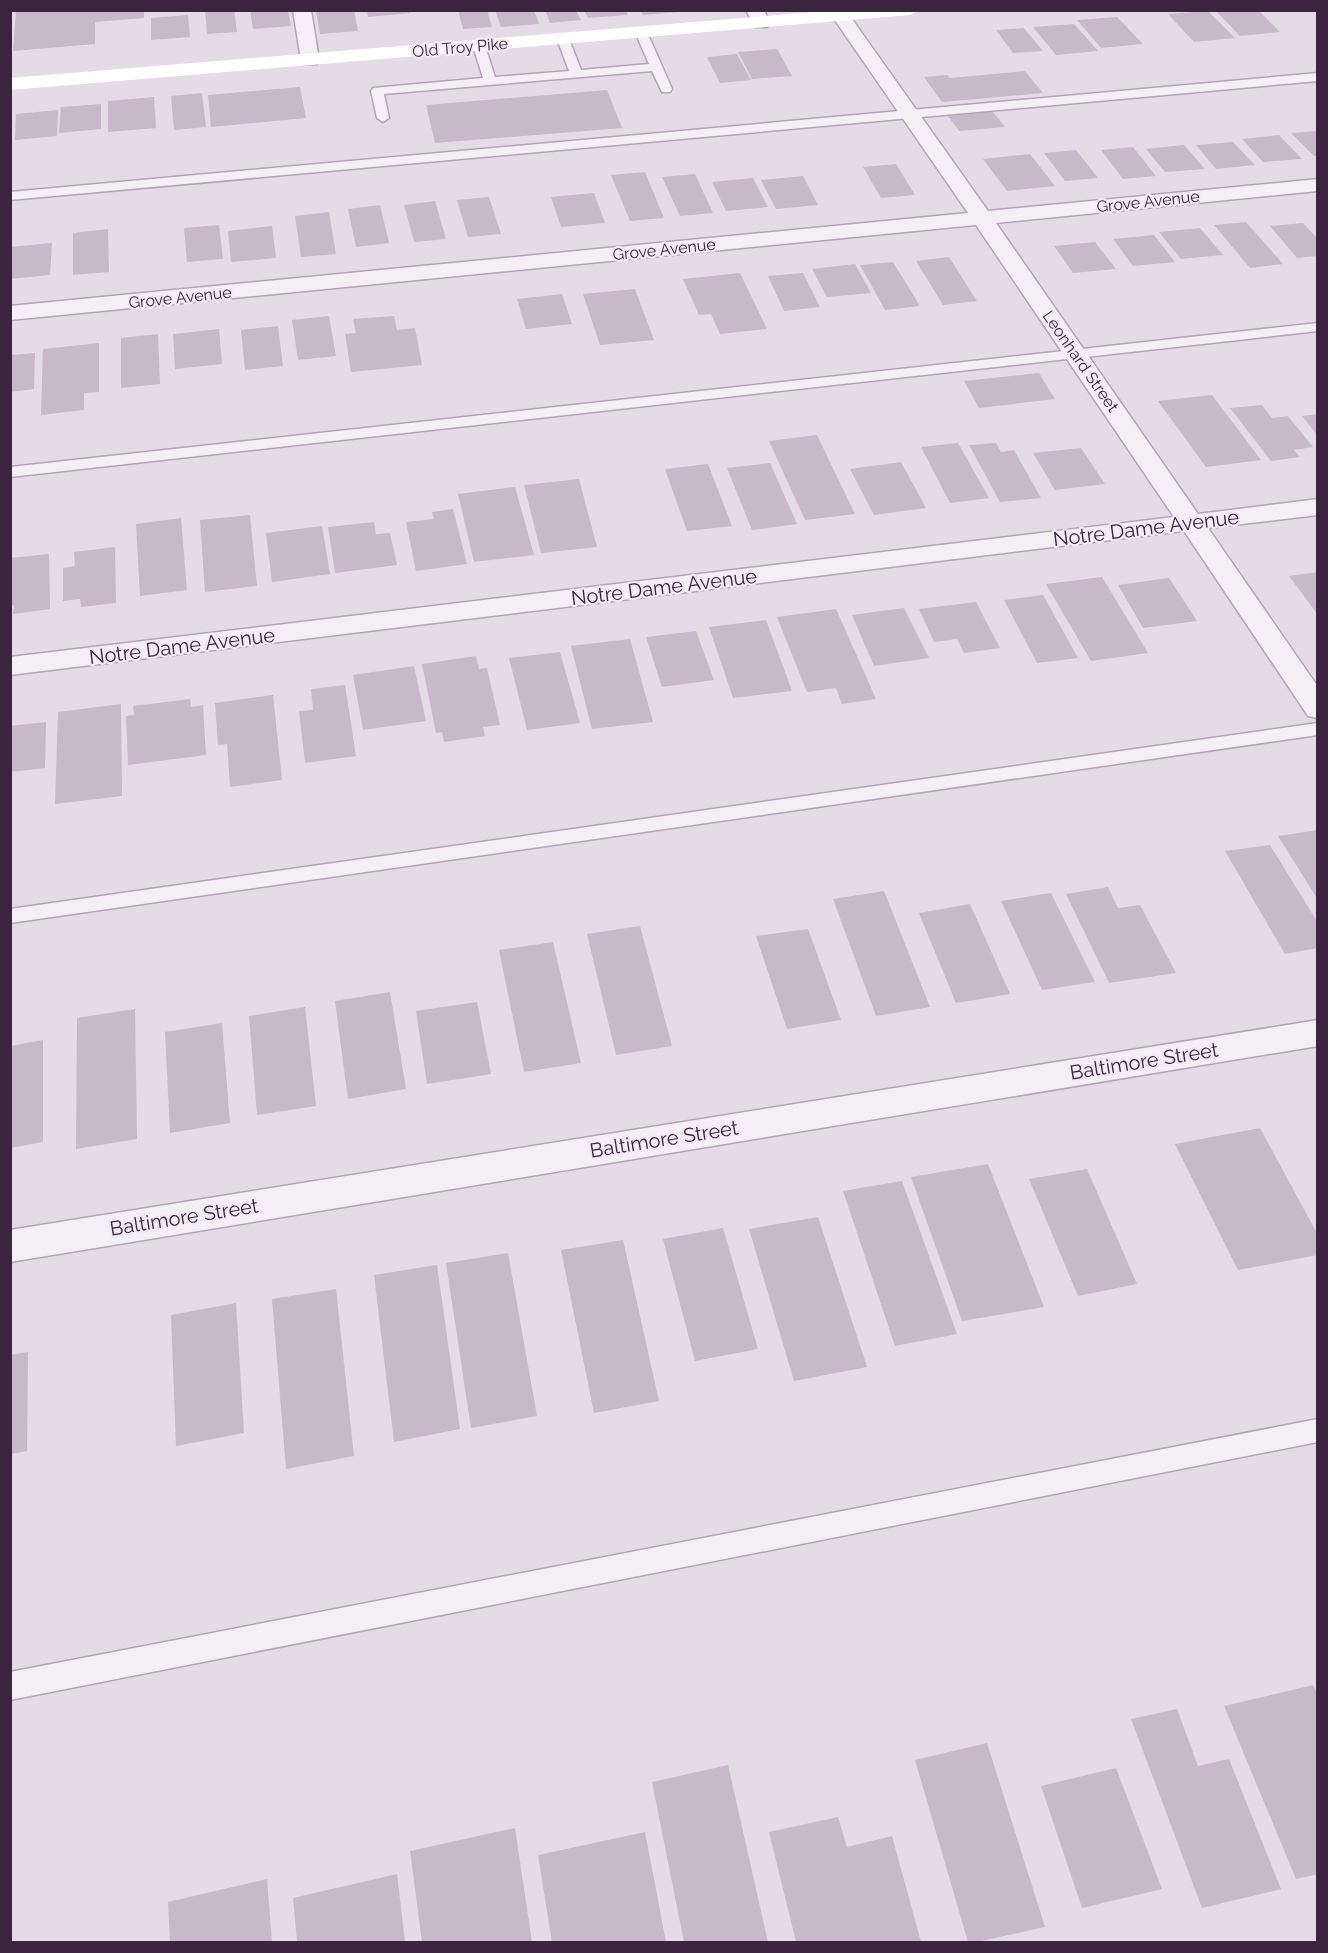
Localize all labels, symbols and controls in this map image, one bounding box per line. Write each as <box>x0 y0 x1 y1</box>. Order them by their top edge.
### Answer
street label: Old Troy Pike <box>411 34 509 61</box>
street label: Grove Avenue <box>1096 187 1200 216</box>
street label: Grove Avenue <box>612 235 716 264</box>
street label: Grove Avenue <box>128 283 232 312</box>
street label: Leonhard Street <box>1039 307 1123 416</box>
street label: Notre Dame Avenue <box>1052 505 1241 551</box>
street label: Notre Dame Avenue <box>570 564 759 610</box>
street label: Notre Dame Avenue <box>88 623 277 669</box>
street label: Baltimore Street <box>1068 1037 1220 1085</box>
street label: Baltimore Street <box>588 1115 740 1163</box>
street label: Baltimore Street <box>108 1193 260 1241</box>

